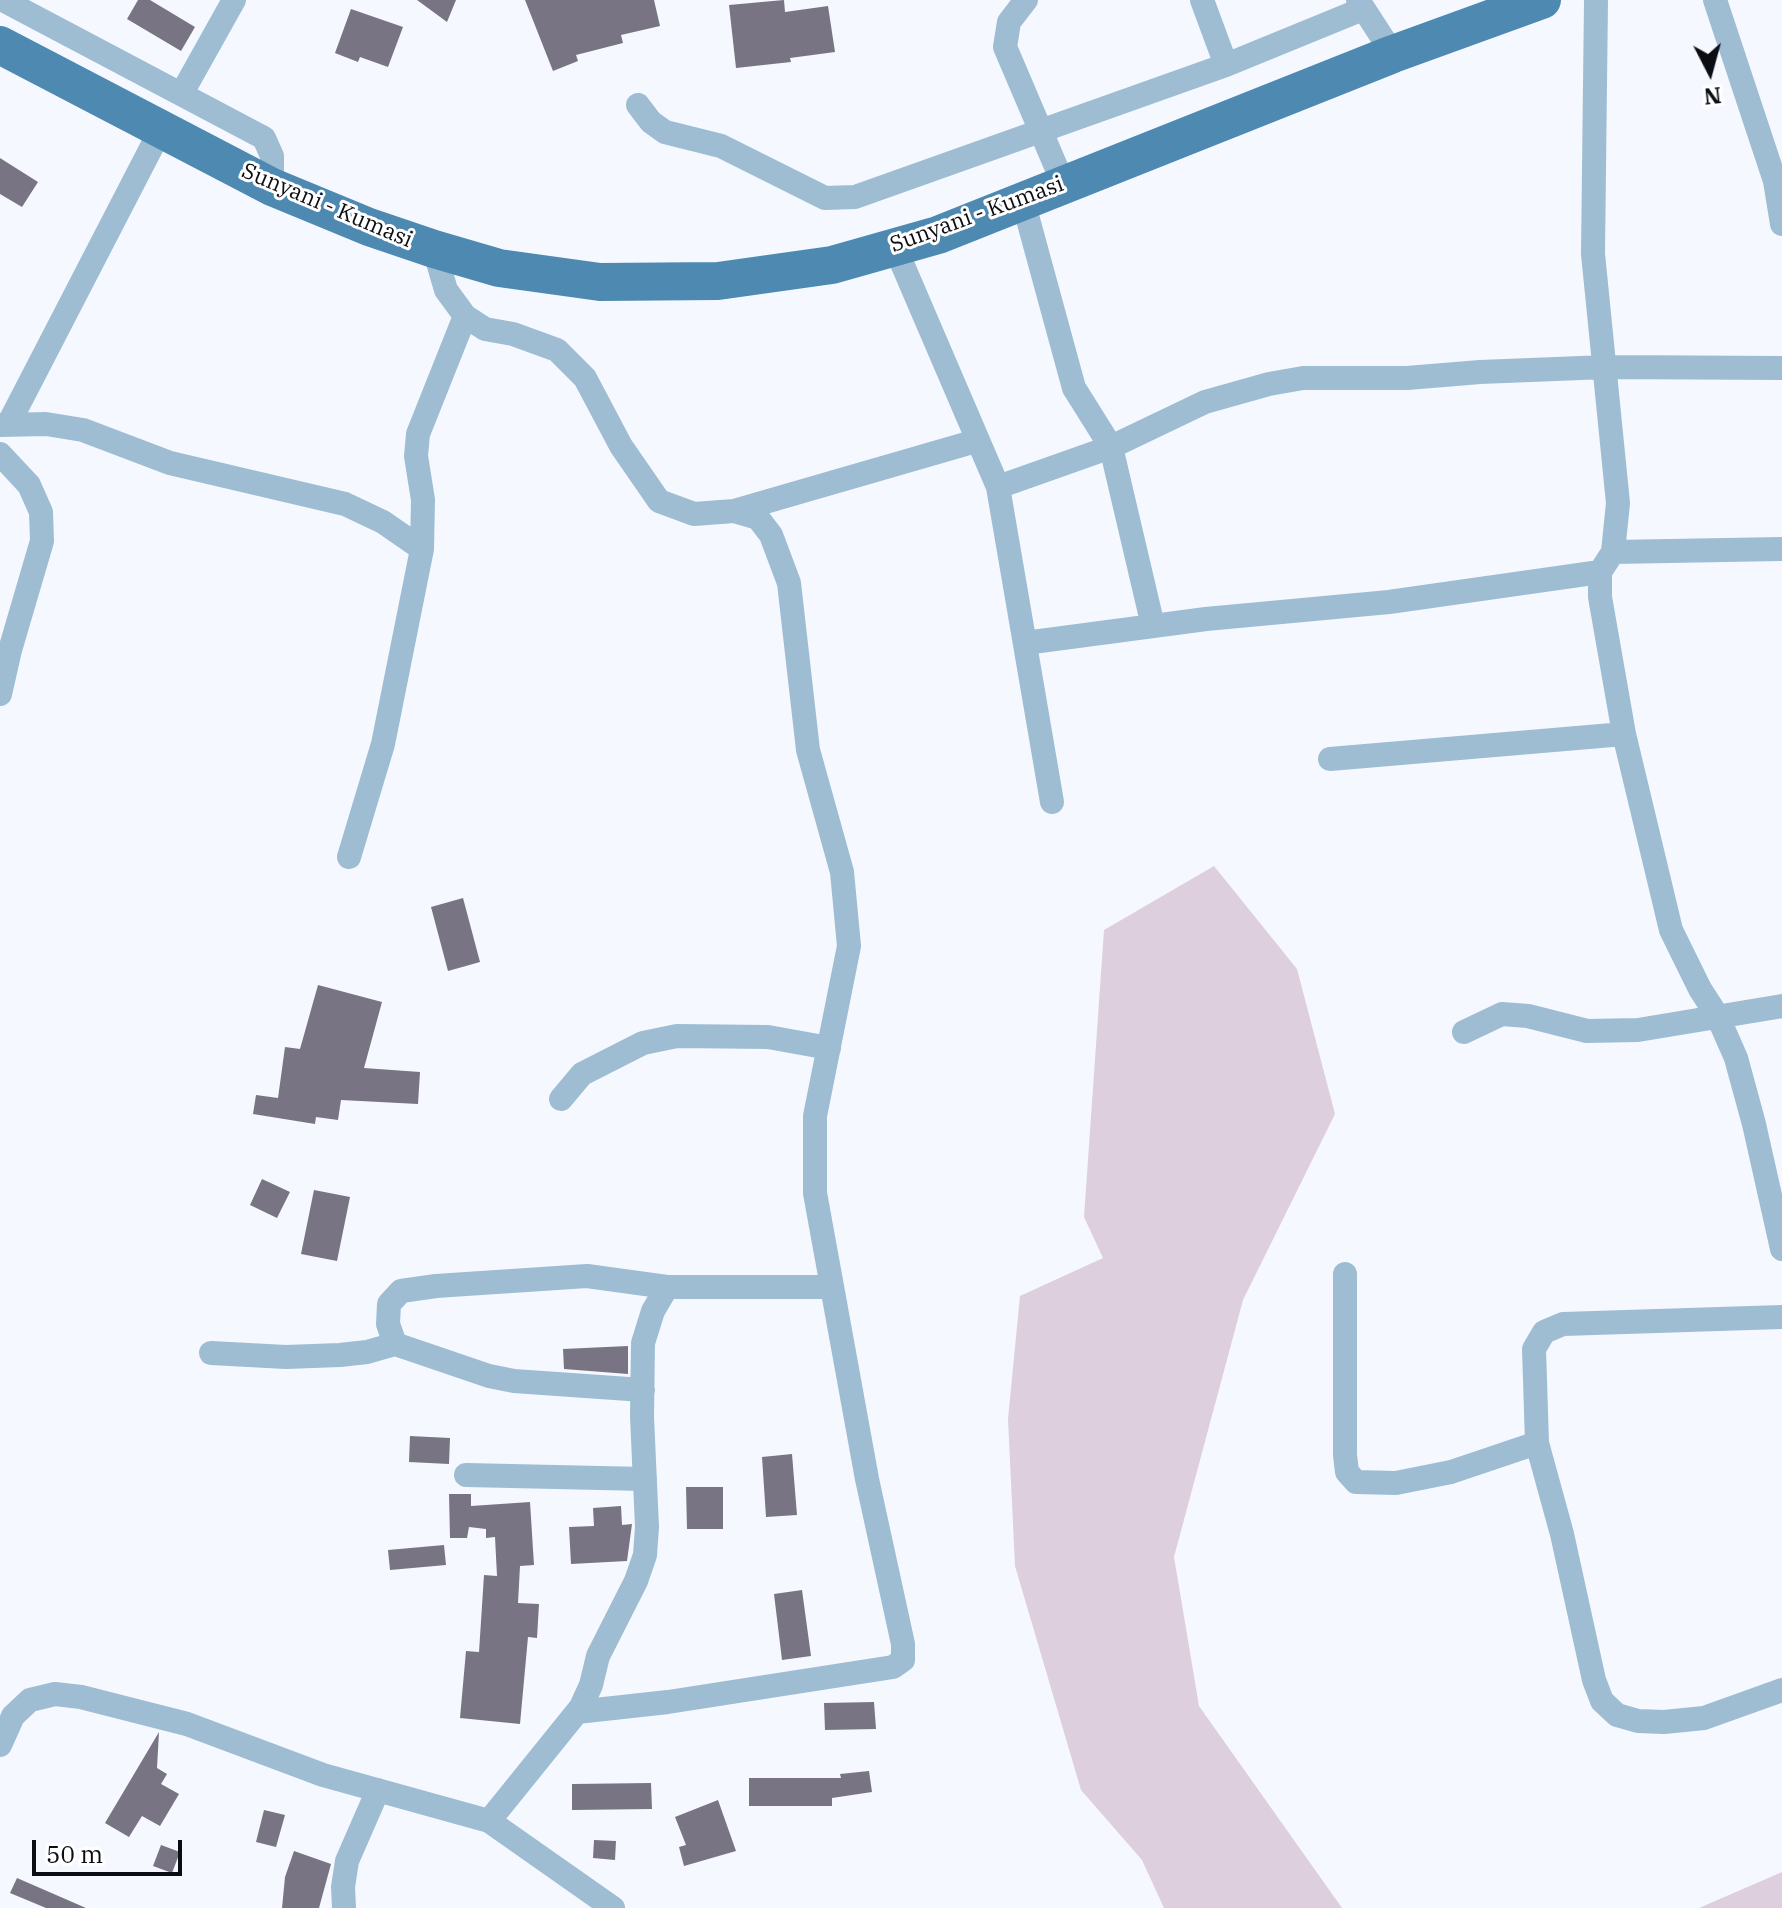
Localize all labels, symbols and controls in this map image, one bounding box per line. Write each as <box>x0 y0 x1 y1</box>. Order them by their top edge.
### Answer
north arrow <box>1670 32 1750 112</box>
text: N <box>1702 81 1723 112</box>
street label: Sunyani - Kumasi <box>238 158 416 254</box>
street label: Sunyani - Kumasi <box>887 171 1067 259</box>
scale bar <box>36 1824 186 1874</box>
text: 50 m <box>46 1838 103 1870</box>

